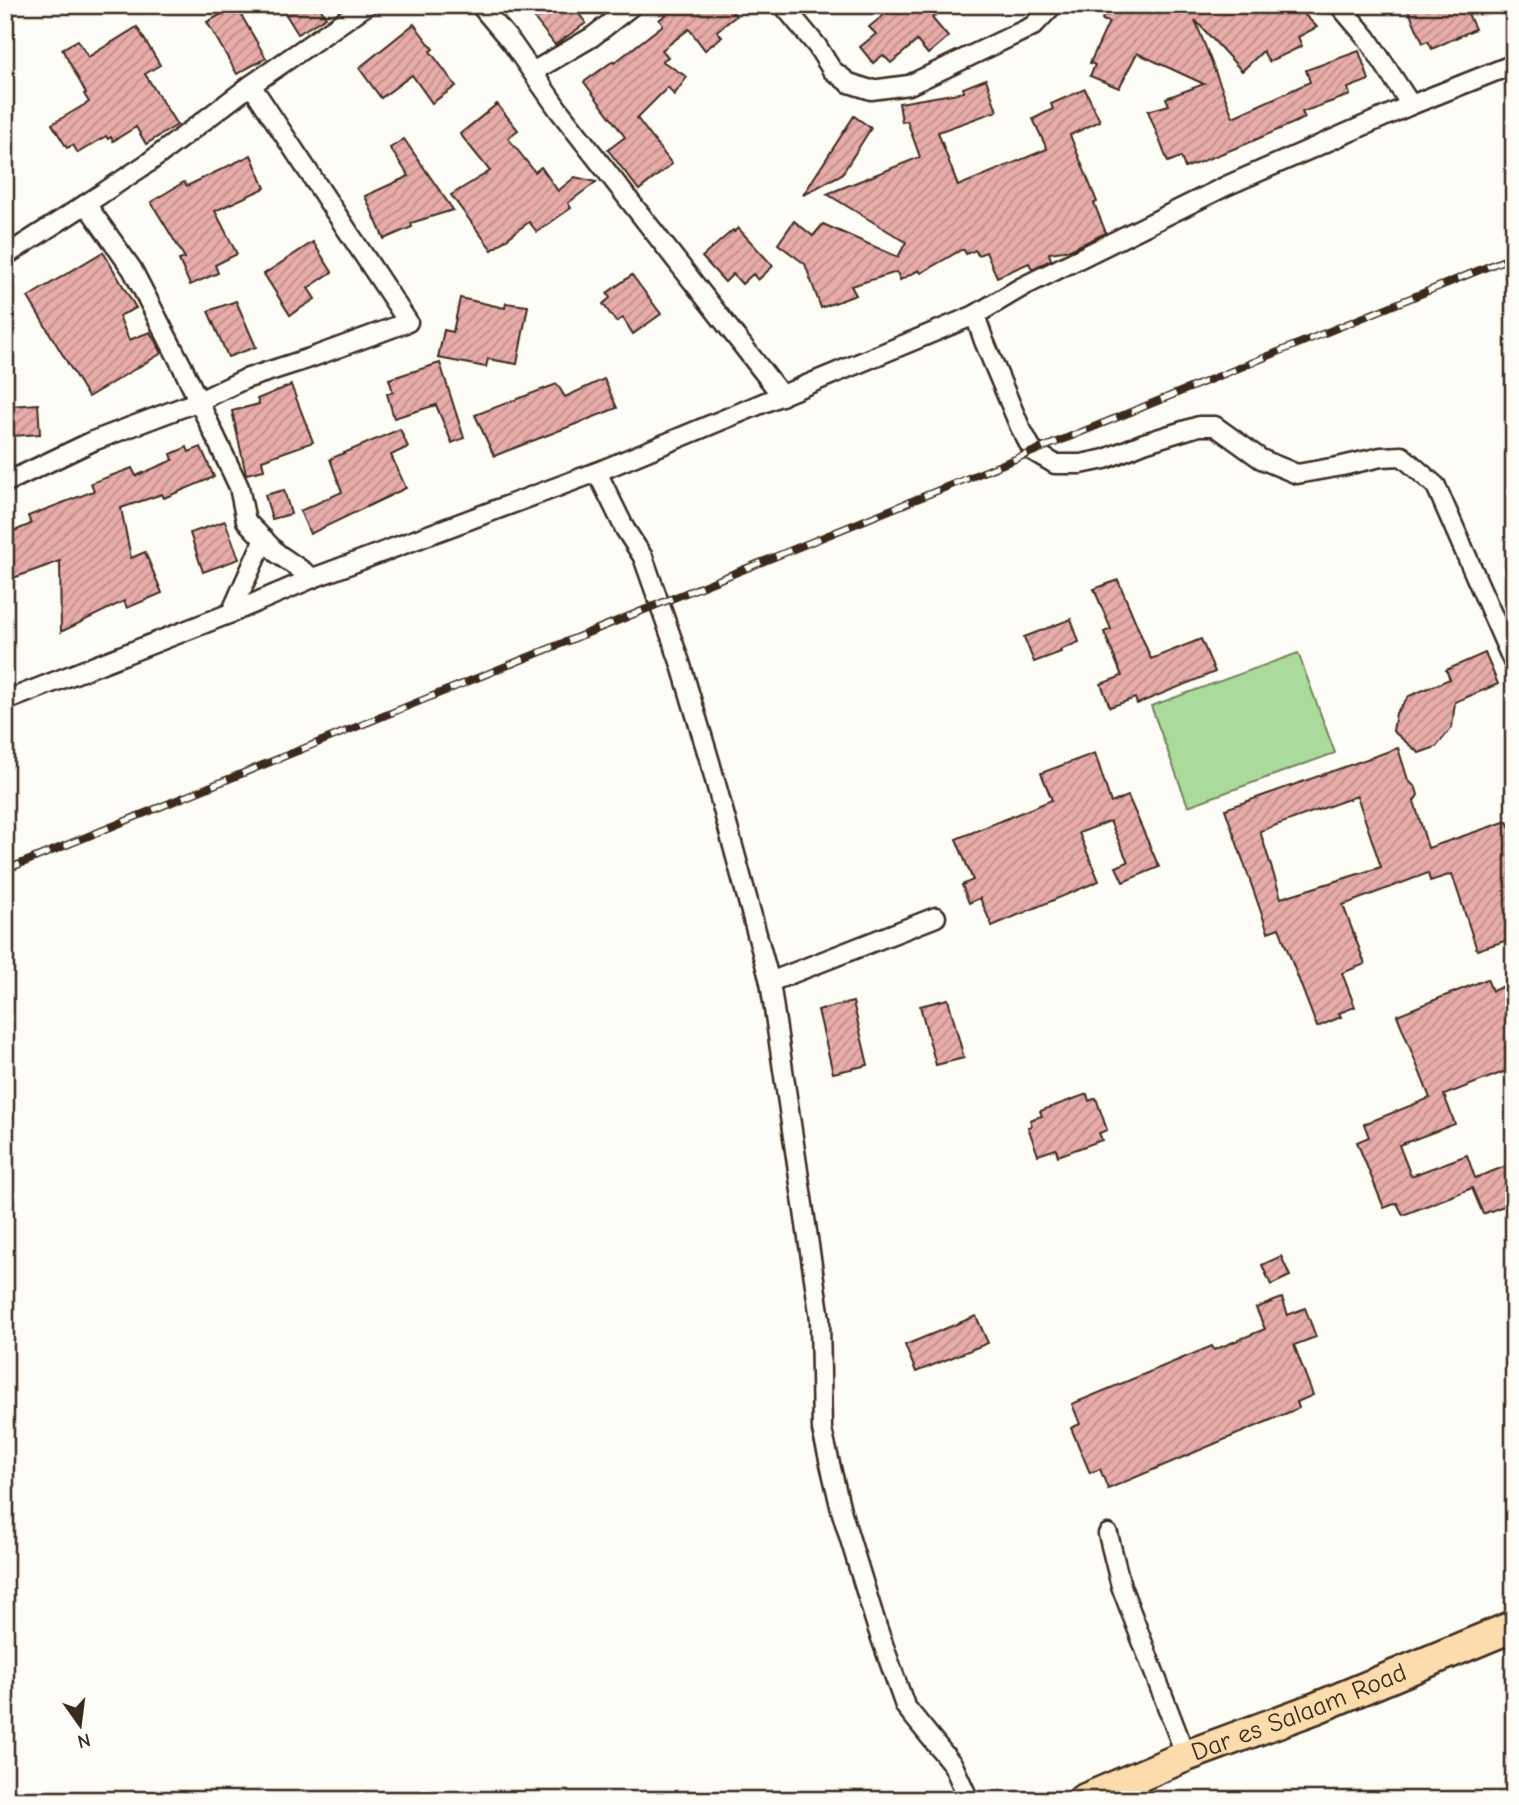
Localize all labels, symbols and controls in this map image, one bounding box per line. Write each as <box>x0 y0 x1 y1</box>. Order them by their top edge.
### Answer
street label: Dar es Salaam Road <box>1187 1657 1411 1768</box>
north arrow <box>46 1689 116 1759</box>
text: N <box>75 1728 93 1753</box>

